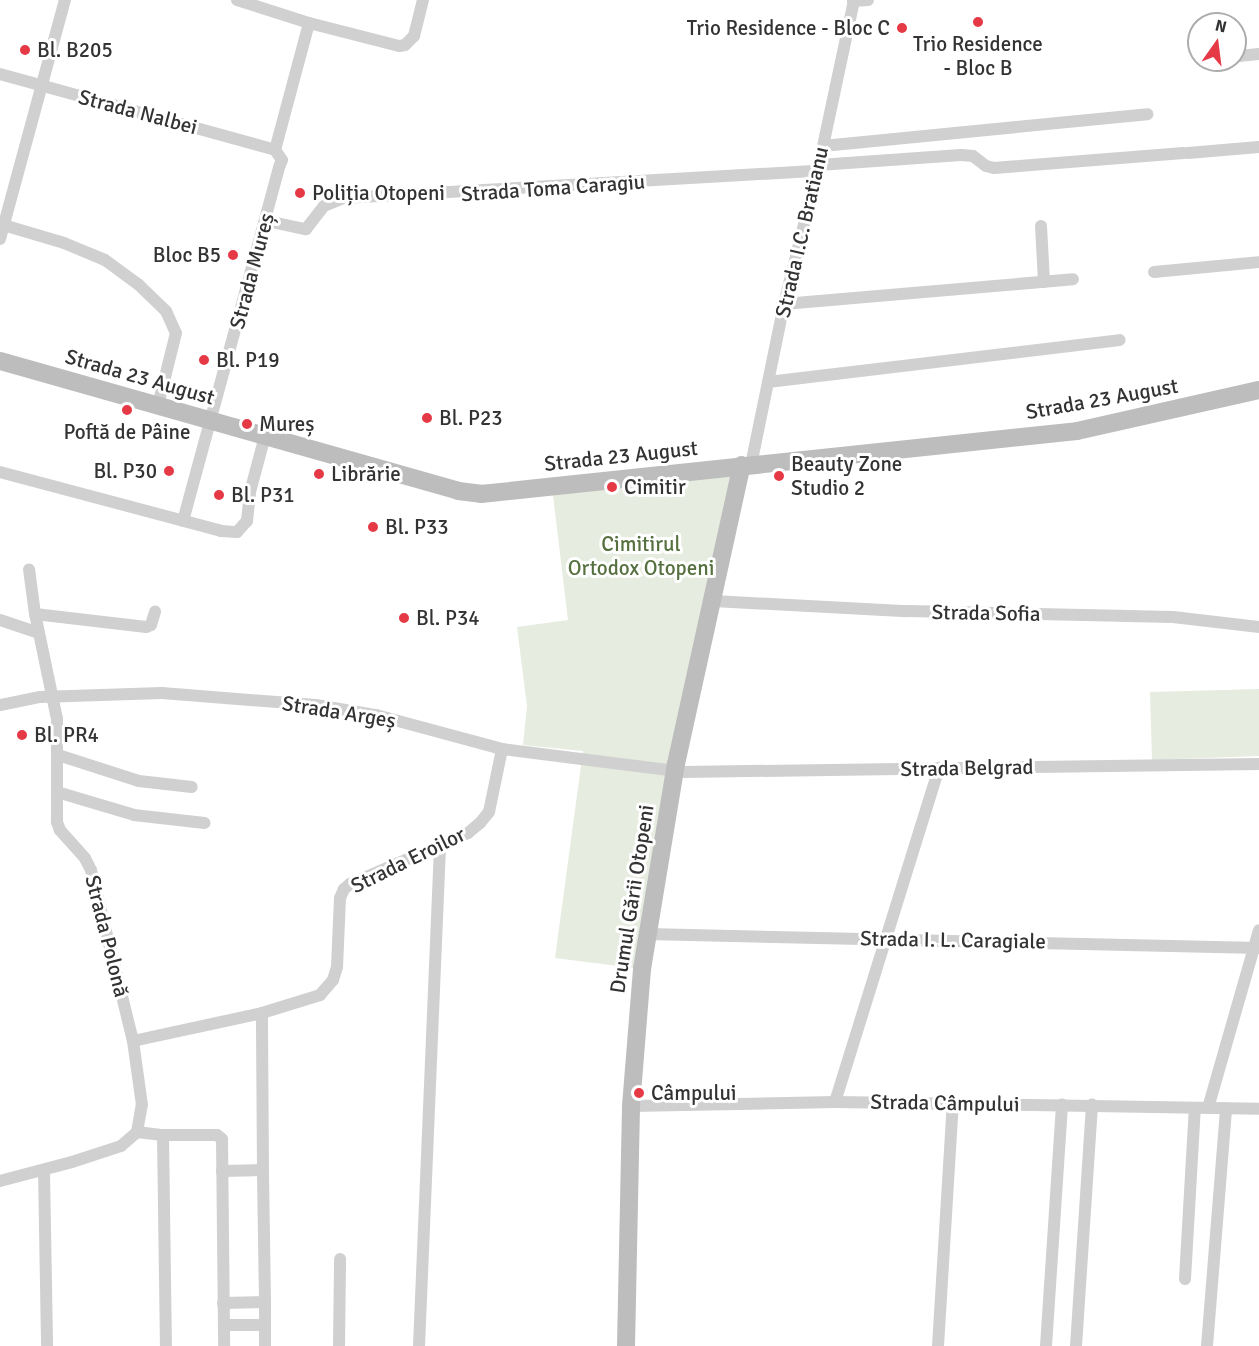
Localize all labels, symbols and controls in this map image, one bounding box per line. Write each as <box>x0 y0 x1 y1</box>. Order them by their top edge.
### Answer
north arrow <box>1187 12 1247 72</box>
place label: Trio Residence - Bloc C <box>687 15 890 41</box>
marker: Trio Residence - Bloc B <box>971 15 985 29</box>
text: N <box>1213 15 1229 38</box>
marker: Trio Residence - Bloc C <box>895 21 909 35</box>
place label: Trio Residence - Bloc B <box>913 31 1043 81</box>
place label: Bl. B205 <box>37 37 113 63</box>
marker: Bl. B205 <box>18 43 32 57</box>
street label: Strada Nalbei <box>76 84 200 140</box>
street label: Strada I.C. Bratianu <box>770 144 834 320</box>
street label: Strada Toma Caragiu <box>460 169 646 207</box>
place label: Poliția Otopeni <box>312 180 445 206</box>
marker: Poliția Otopeni <box>293 186 307 200</box>
street label: Strada Mureș <box>224 210 280 332</box>
place label: Bloc B5 <box>153 242 221 268</box>
marker: Bloc B5 <box>226 248 240 262</box>
street label: Strada 23 August <box>62 344 218 410</box>
place label: Bl. P19 <box>216 347 280 373</box>
marker: Bl. P19 <box>197 353 211 367</box>
street label: Strada 23 August <box>1024 373 1180 425</box>
marker: Poftă de Pâine <box>120 403 134 417</box>
place label: Bl. P23 <box>439 405 503 431</box>
place label: Mureș <box>259 411 314 437</box>
marker: Bl. P23 <box>420 411 434 425</box>
marker: Mureș <box>240 417 254 431</box>
place label: Poftă de Pâine <box>63 419 191 445</box>
street label: Strada 23 August <box>543 435 699 477</box>
place label: Beauty Zone Studio 2 <box>791 451 902 501</box>
place label: Bl. P30 <box>93 458 157 484</box>
place label: Librărie <box>331 461 401 487</box>
marker: Bl. P30 <box>162 464 176 478</box>
marker: Librărie <box>312 467 326 481</box>
marker: Beauty Zone Studio 2 <box>772 469 786 483</box>
place label: Cimitir <box>624 474 686 500</box>
marker: Cimitir <box>605 480 619 494</box>
place label: Bl. P31 <box>231 482 295 508</box>
marker: Bl. P31 <box>212 488 226 502</box>
place label: Bl. P33 <box>385 514 449 540</box>
marker: Bl. P33 <box>366 520 380 534</box>
park label: Cimitirul Ortodox Otopeni <box>568 531 714 581</box>
street label: Strada Sofia <box>931 599 1041 627</box>
place label: Bl. P34 <box>416 605 480 631</box>
marker: Bl. P34 <box>397 611 411 625</box>
street label: Strada Argeș <box>280 691 398 733</box>
place label: Bl. PR4 <box>34 722 99 748</box>
marker: Bl. PR4 <box>15 728 29 742</box>
street label: Strada Belgrad <box>900 754 1034 782</box>
street label: Drumul Gării Otopeni <box>605 803 659 995</box>
street label: Strada Eroilor <box>347 822 469 898</box>
street label: Strada Polonă <box>80 872 134 1000</box>
street label: Strada I. L. Caragiale <box>860 926 1046 954</box>
place label: Câmpului <box>651 1080 737 1106</box>
marker: Câmpului <box>632 1086 646 1100</box>
street label: Strada Câmpului <box>870 1089 1020 1117</box>

